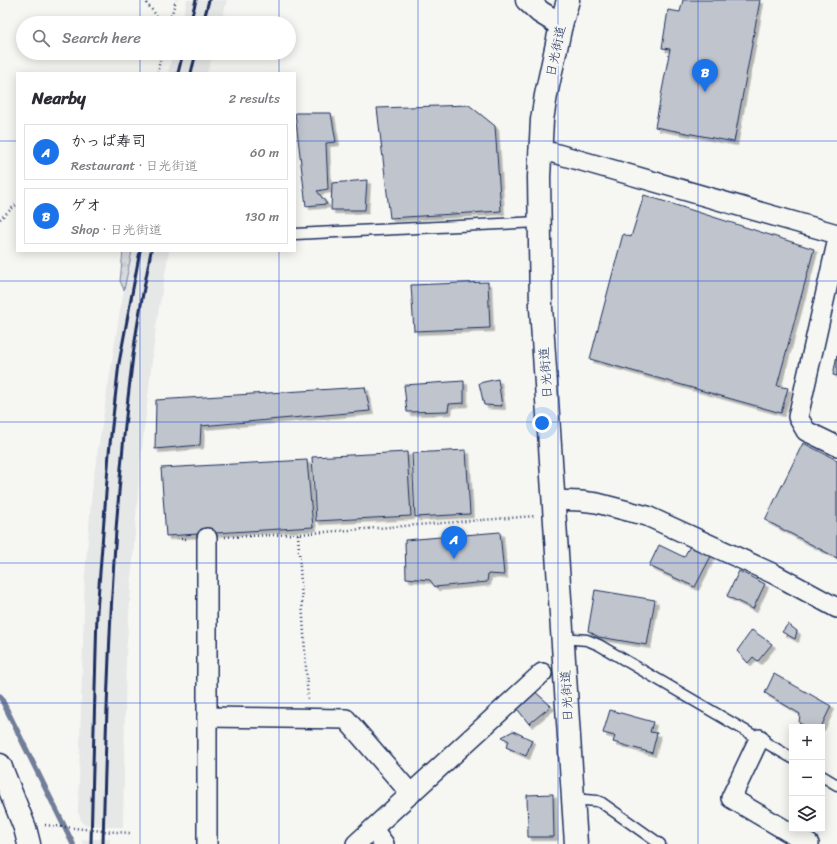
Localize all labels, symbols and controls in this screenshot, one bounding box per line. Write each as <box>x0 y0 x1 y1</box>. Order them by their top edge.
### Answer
search box <box>16 16 296 60</box>
street label: 日光街道 <box>539 23 572 79</box>
text: Search here <box>62 25 141 51</box>
icon: search <box>30 27 52 49</box>
pin: B <box>692 59 718 92</box>
text: Nearby <box>32 83 86 113</box>
text: 2 results <box>229 87 280 110</box>
text: かっぱ寿司 <box>71 128 146 154</box>
text: A <box>42 141 50 164</box>
text: 60 m <box>250 141 279 164</box>
text: Restaurant · 日光街道 <box>71 154 198 177</box>
text: ゲオ <box>71 192 101 218</box>
text: B <box>42 205 50 228</box>
text: 130 m <box>245 205 279 228</box>
text: Shop · 日光街道 <box>71 218 162 241</box>
street label: 日光街道 <box>532 346 559 400</box>
your location <box>532 413 552 433</box>
pin: A <box>441 526 467 559</box>
street label: 日光街道 <box>554 669 579 723</box>
map controls <box>789 724 825 832</box>
button: + <box>789 724 825 760</box>
button: − <box>789 760 825 796</box>
button: layers <box>789 796 825 832</box>

